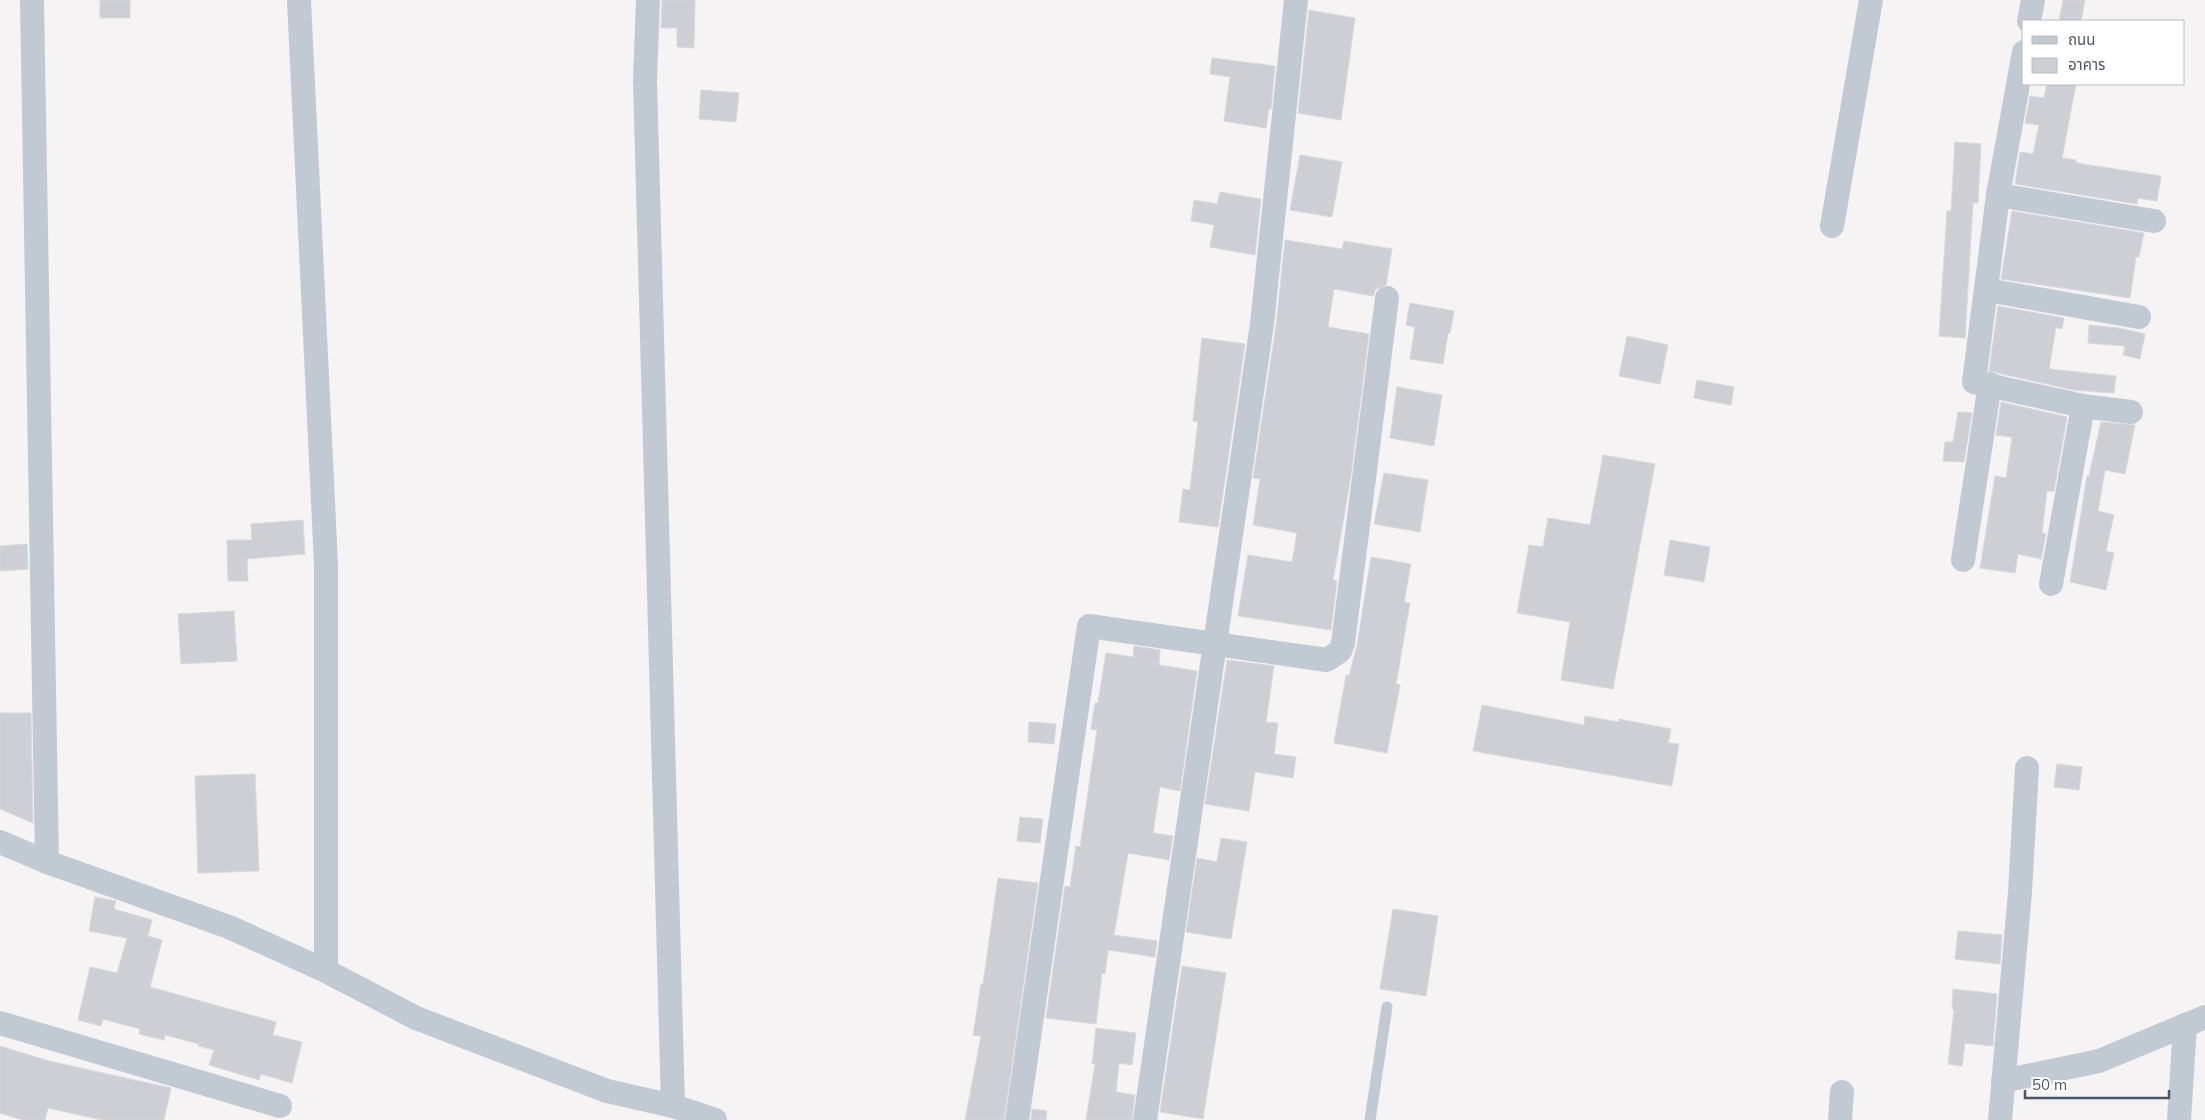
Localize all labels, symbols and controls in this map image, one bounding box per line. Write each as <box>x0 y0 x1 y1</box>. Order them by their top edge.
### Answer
legend <box>2022 20 2185 85</box>
text: ถนน <box>2068 30 2095 49</box>
text: อาคาร <box>2068 55 2105 74</box>
scale bar <box>2025 1068 2169 1100</box>
text: 50 m <box>2032 1075 2067 1094</box>

